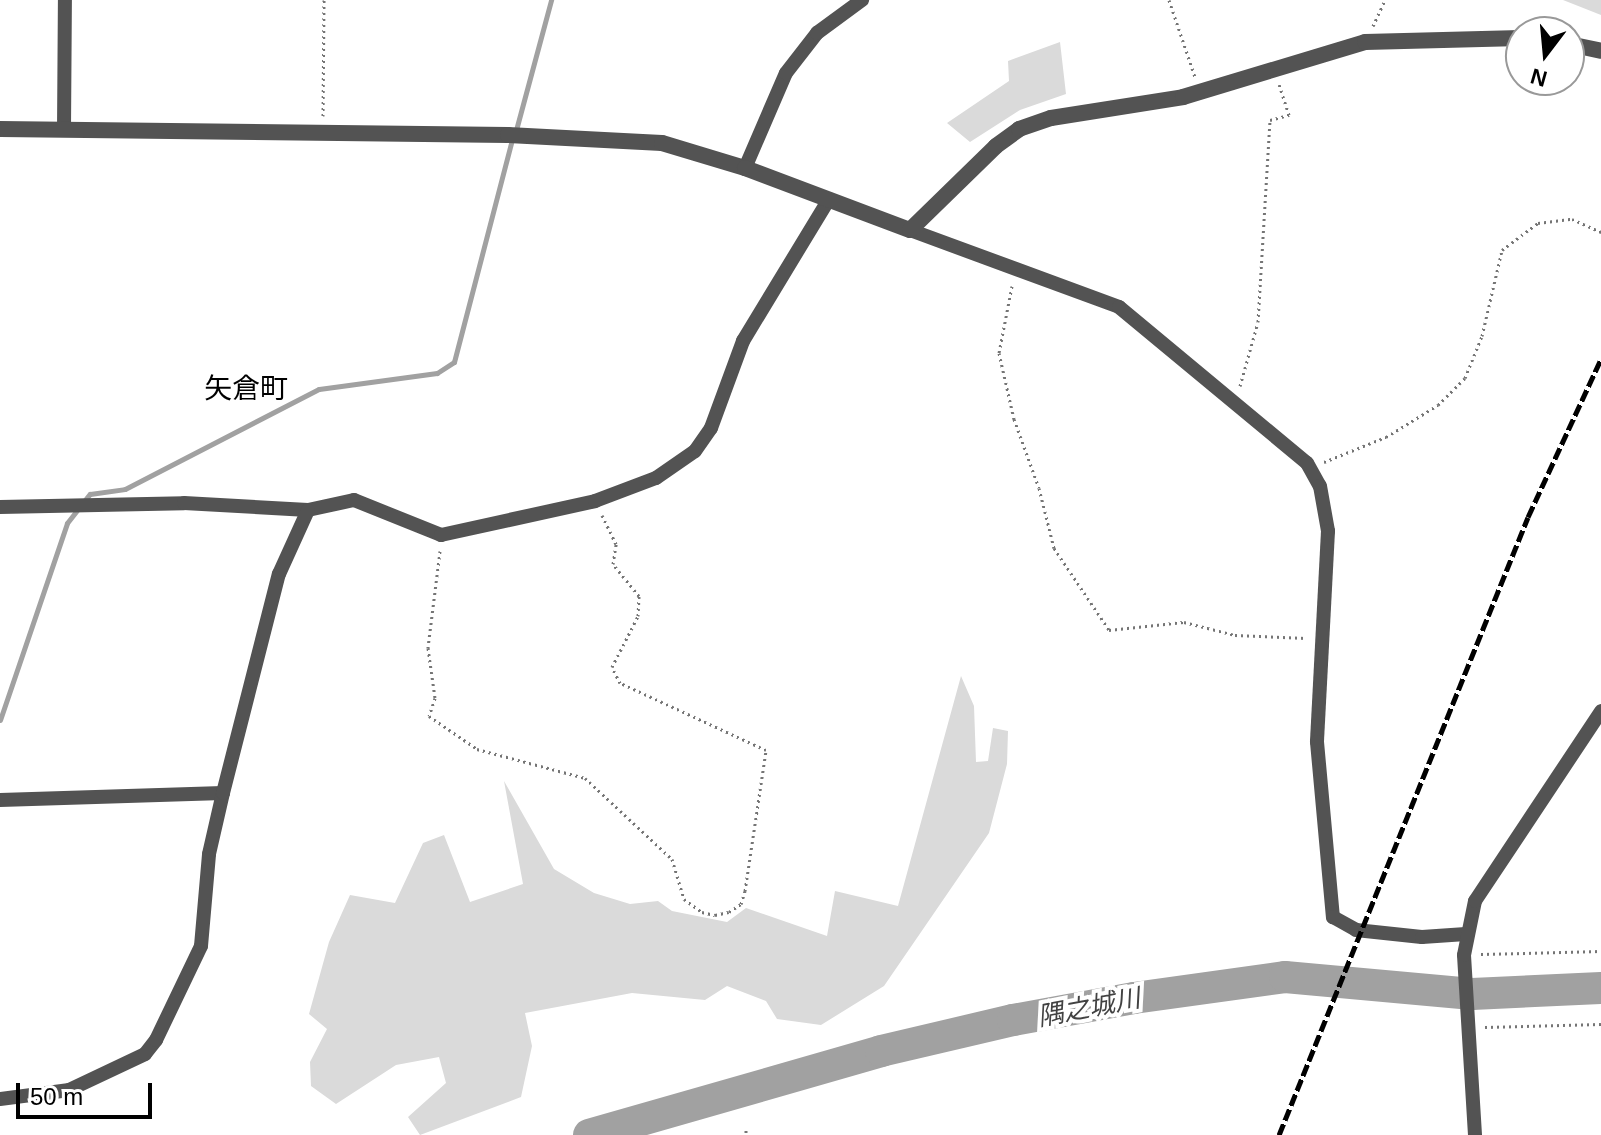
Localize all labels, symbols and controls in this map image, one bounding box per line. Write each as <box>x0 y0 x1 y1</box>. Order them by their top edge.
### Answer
north arrow <box>1505 16 1585 96</box>
text: N <box>1528 63 1550 92</box>
district label: 矢倉町 <box>204 372 288 406</box>
water label: 隅之城川 <box>1035 983 1143 1033</box>
scale bar <box>20 1067 156 1117</box>
text: 50 m <box>30 1083 83 1110</box>

